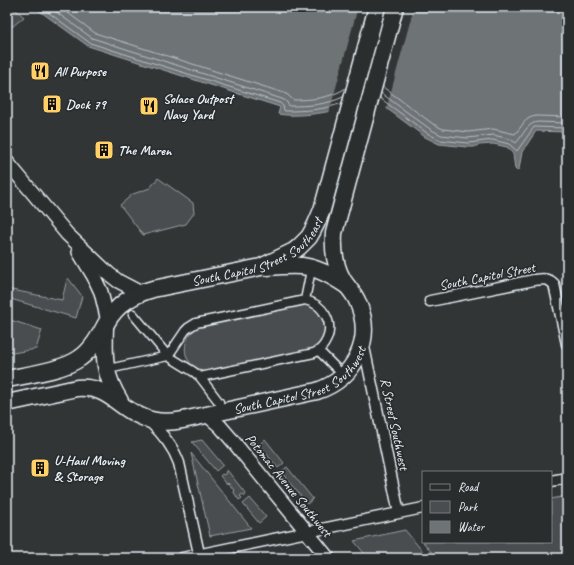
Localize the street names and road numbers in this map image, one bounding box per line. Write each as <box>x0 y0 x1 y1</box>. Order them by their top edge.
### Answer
street label: South Capitol Street Southeast <box>190 213 328 290</box>
street label: South Capitol Street <box>438 259 538 294</box>
street label: South Capitol Street Southwest <box>232 343 370 418</box>
street label: R Street Southwest <box>376 377 413 473</box>
street label: Potomac Avenue Southwest <box>242 430 336 541</box>

